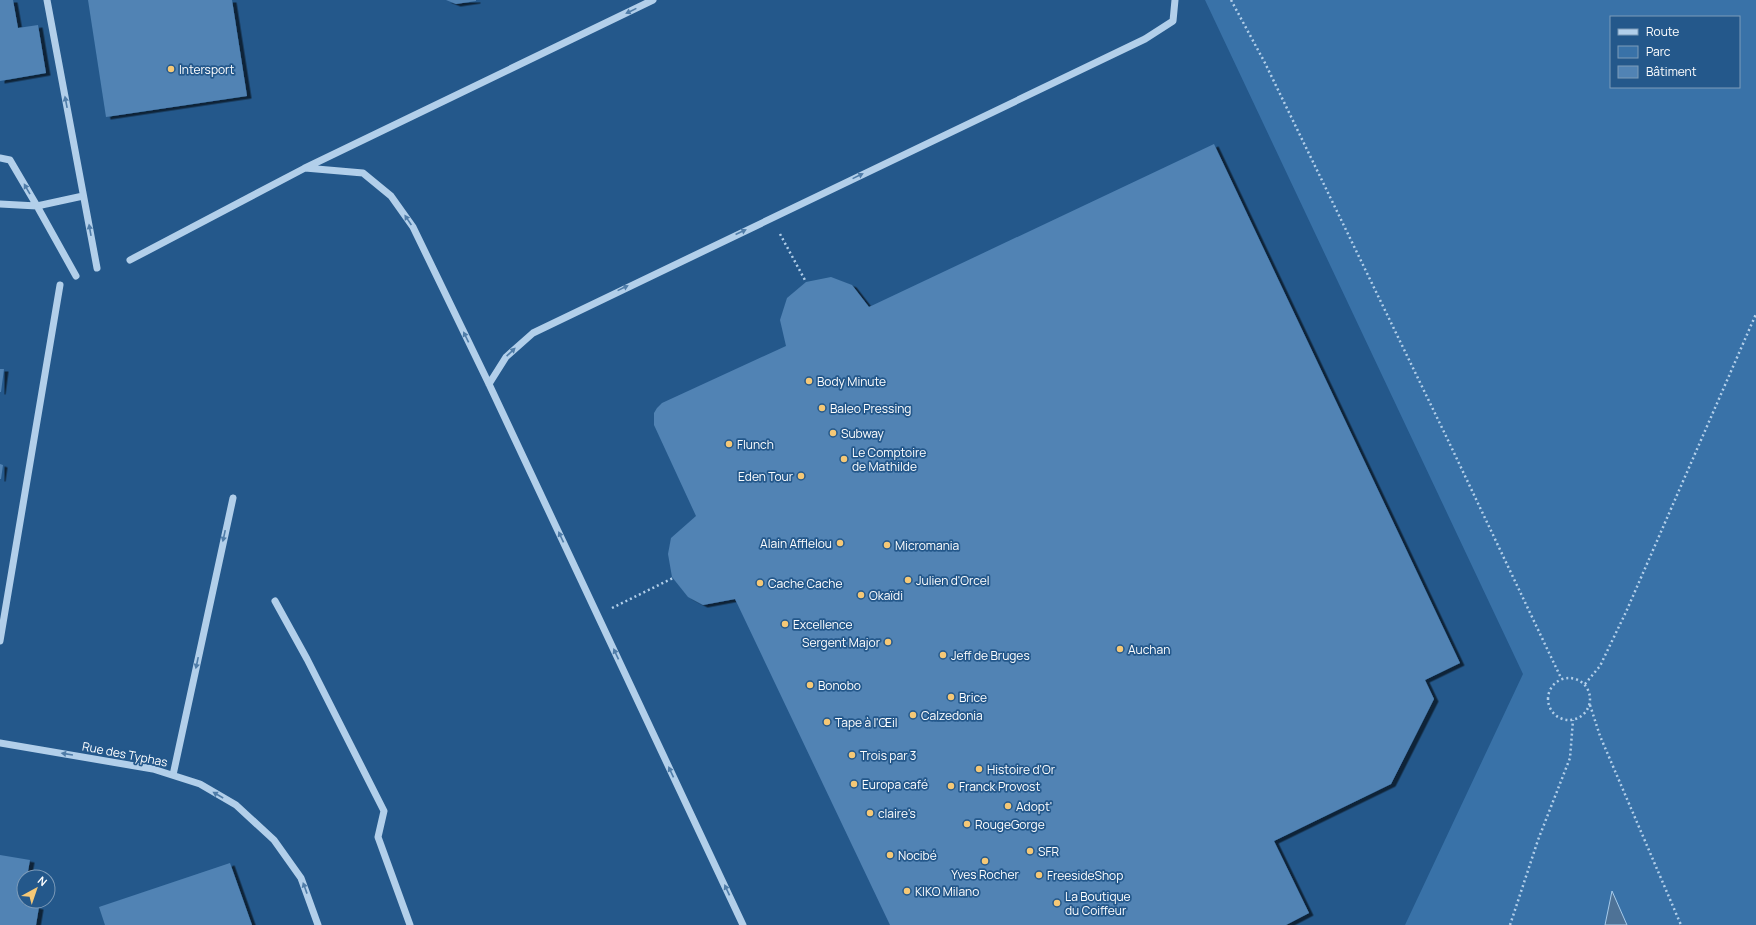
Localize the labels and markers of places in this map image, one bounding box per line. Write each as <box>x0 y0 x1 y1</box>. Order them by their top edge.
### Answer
place label: Intersport <box>179 61 234 78</box>
marker: Intersport <box>166 64 176 74</box>
place label: Body Minute <box>817 373 886 390</box>
marker: Body Minute <box>804 376 814 386</box>
place label: Baleo Pressing <box>830 400 911 417</box>
marker: Baleo Pressing <box>817 403 827 413</box>
place label: Subway <box>841 425 885 442</box>
marker: Subway <box>828 428 838 438</box>
place label: Flunch <box>737 436 774 453</box>
marker: Flunch <box>724 439 734 449</box>
place label: Le Comptoire de Mathilde <box>852 444 926 475</box>
marker: Le Comptoire de Mathilde <box>839 454 849 464</box>
place label: Eden Tour <box>738 468 794 485</box>
marker: Eden Tour <box>796 471 806 481</box>
place label: Alain Afflelou <box>760 535 832 552</box>
place label: Micromania <box>895 537 959 554</box>
marker: Alain Afflelou <box>835 538 845 548</box>
marker: Micromania <box>882 540 892 550</box>
place label: Julien d'Orcel <box>916 572 990 589</box>
place label: Cache Cache <box>768 575 842 592</box>
marker: Julien d'Orcel <box>903 575 913 585</box>
marker: Cache Cache <box>755 578 765 588</box>
place label: Okaïdi <box>869 587 903 604</box>
marker: Okaïdi <box>856 590 866 600</box>
place label: Excellence <box>793 616 852 633</box>
marker: Excellence <box>780 619 790 629</box>
place label: Sergent Major <box>802 634 881 651</box>
marker: Sergent Major <box>883 637 893 647</box>
place label: Auchan <box>1128 641 1170 658</box>
marker: Auchan <box>1115 644 1125 654</box>
place label: Jeff de Bruges <box>951 647 1030 664</box>
marker: Jeff de Bruges <box>938 650 948 660</box>
place label: Bonobo <box>818 677 861 694</box>
marker: Bonobo <box>805 680 815 690</box>
place label: Brice <box>959 689 987 706</box>
marker: Brice <box>946 692 956 702</box>
place label: Calzedonia <box>921 707 983 724</box>
marker: Calzedonia <box>908 710 918 720</box>
place label: Tape à l'Œil <box>835 714 898 731</box>
marker: Tape à l'Œil <box>822 717 832 727</box>
place label: Trois par 3 <box>860 747 917 764</box>
marker: Trois par 3 <box>847 750 857 760</box>
place label: Histoire d'Or <box>987 761 1056 778</box>
marker: Histoire d'Or <box>974 764 984 774</box>
place label: Europa café <box>862 776 928 793</box>
place label: Franck Provost <box>959 778 1040 795</box>
marker: Europa café <box>849 779 859 789</box>
marker: Franck Provost <box>946 781 956 791</box>
place label: Adopt' <box>1016 798 1052 815</box>
marker: Adopt' <box>1003 801 1013 811</box>
place label: claire's <box>878 805 916 822</box>
marker: claire's <box>865 808 875 818</box>
place label: RougeGorge <box>975 816 1045 833</box>
marker: RougeGorge <box>962 819 972 829</box>
place label: SFR <box>1038 843 1059 860</box>
marker: SFR <box>1025 846 1035 856</box>
place label: Nocibé <box>898 847 937 864</box>
marker: Nocibé <box>885 850 895 860</box>
marker: Yves Rocher <box>980 856 990 866</box>
place label: Yves Rocher <box>951 866 1019 883</box>
place label: FreesideShop <box>1047 867 1123 884</box>
marker: FreesideShop <box>1034 870 1044 880</box>
place label: KIKO Milano <box>915 883 979 900</box>
marker: KIKO Milano <box>902 886 912 896</box>
place label: La Boutique du Coiffeur <box>1065 888 1131 919</box>
marker: La Boutique du Coiffeur <box>1052 898 1062 908</box>

